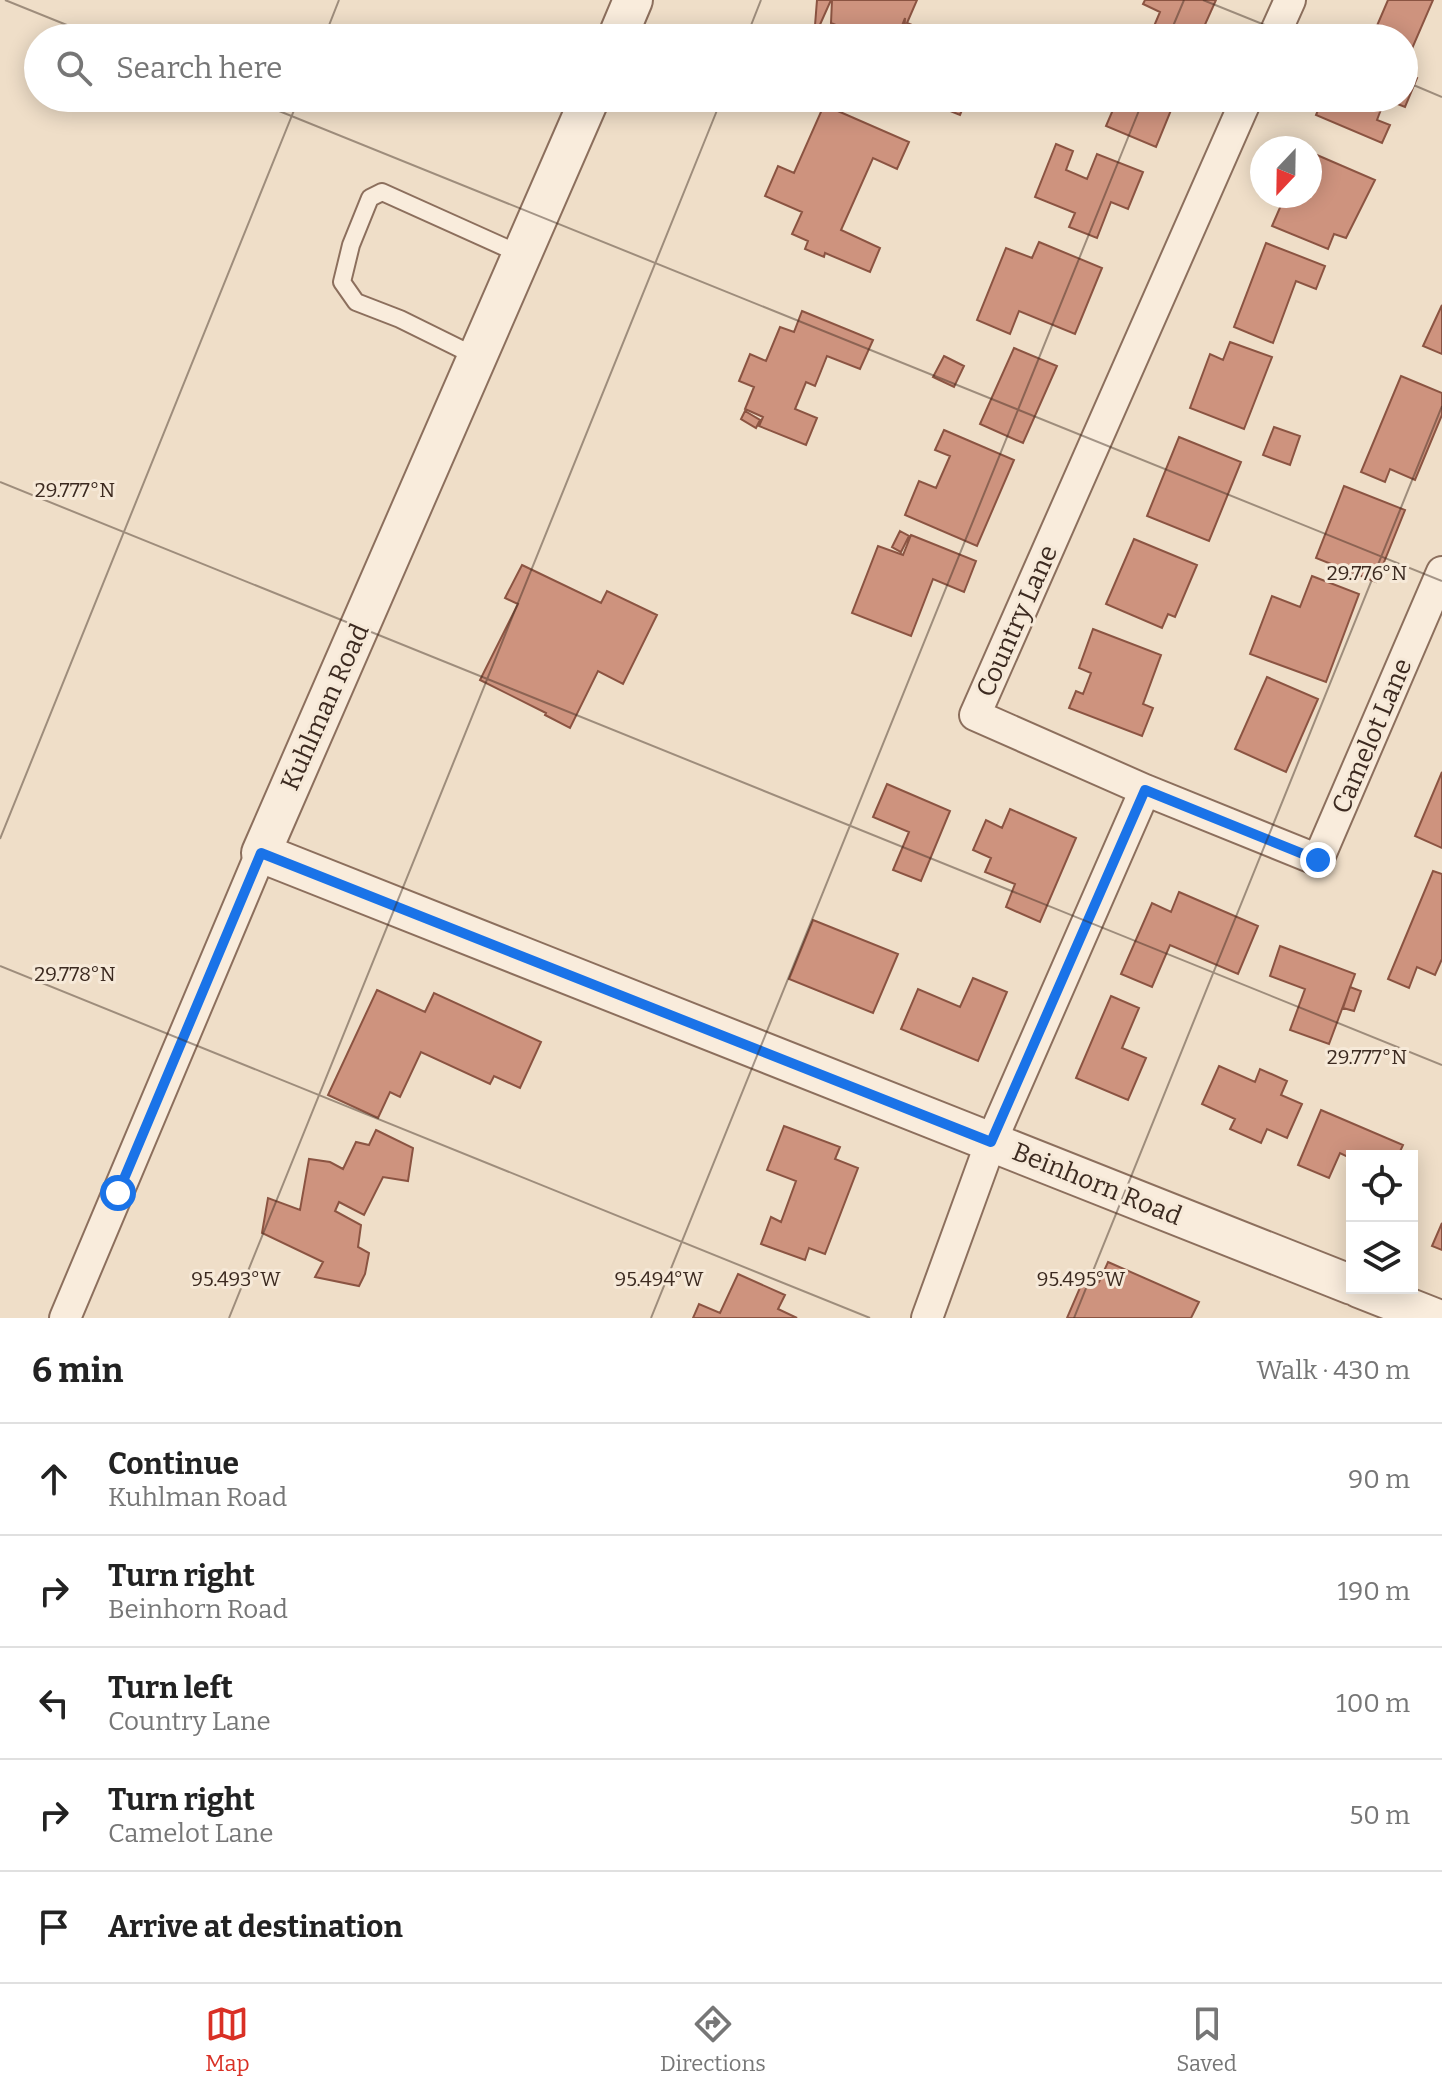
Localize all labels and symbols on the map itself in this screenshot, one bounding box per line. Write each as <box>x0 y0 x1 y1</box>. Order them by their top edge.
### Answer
north arrow <box>1250 136 1322 208</box>
text: 29.777°N <box>35 478 115 502</box>
street label: Country Lane <box>970 540 1064 702</box>
text: 29.776°N <box>1327 561 1407 585</box>
street label: Kuhlman Road <box>274 619 376 795</box>
street label: Camelot Lane <box>1325 654 1419 818</box>
route end <box>1300 842 1336 878</box>
text: 29.778°N <box>34 962 116 986</box>
text: 29.777°N <box>1327 1045 1407 1069</box>
street label: Beinhorn Road <box>1008 1136 1186 1232</box>
route start <box>100 1175 136 1211</box>
text: 95.493°W <box>191 1267 281 1291</box>
text: 95.494°W <box>614 1267 704 1291</box>
text: 95.495°W <box>1037 1267 1126 1291</box>

